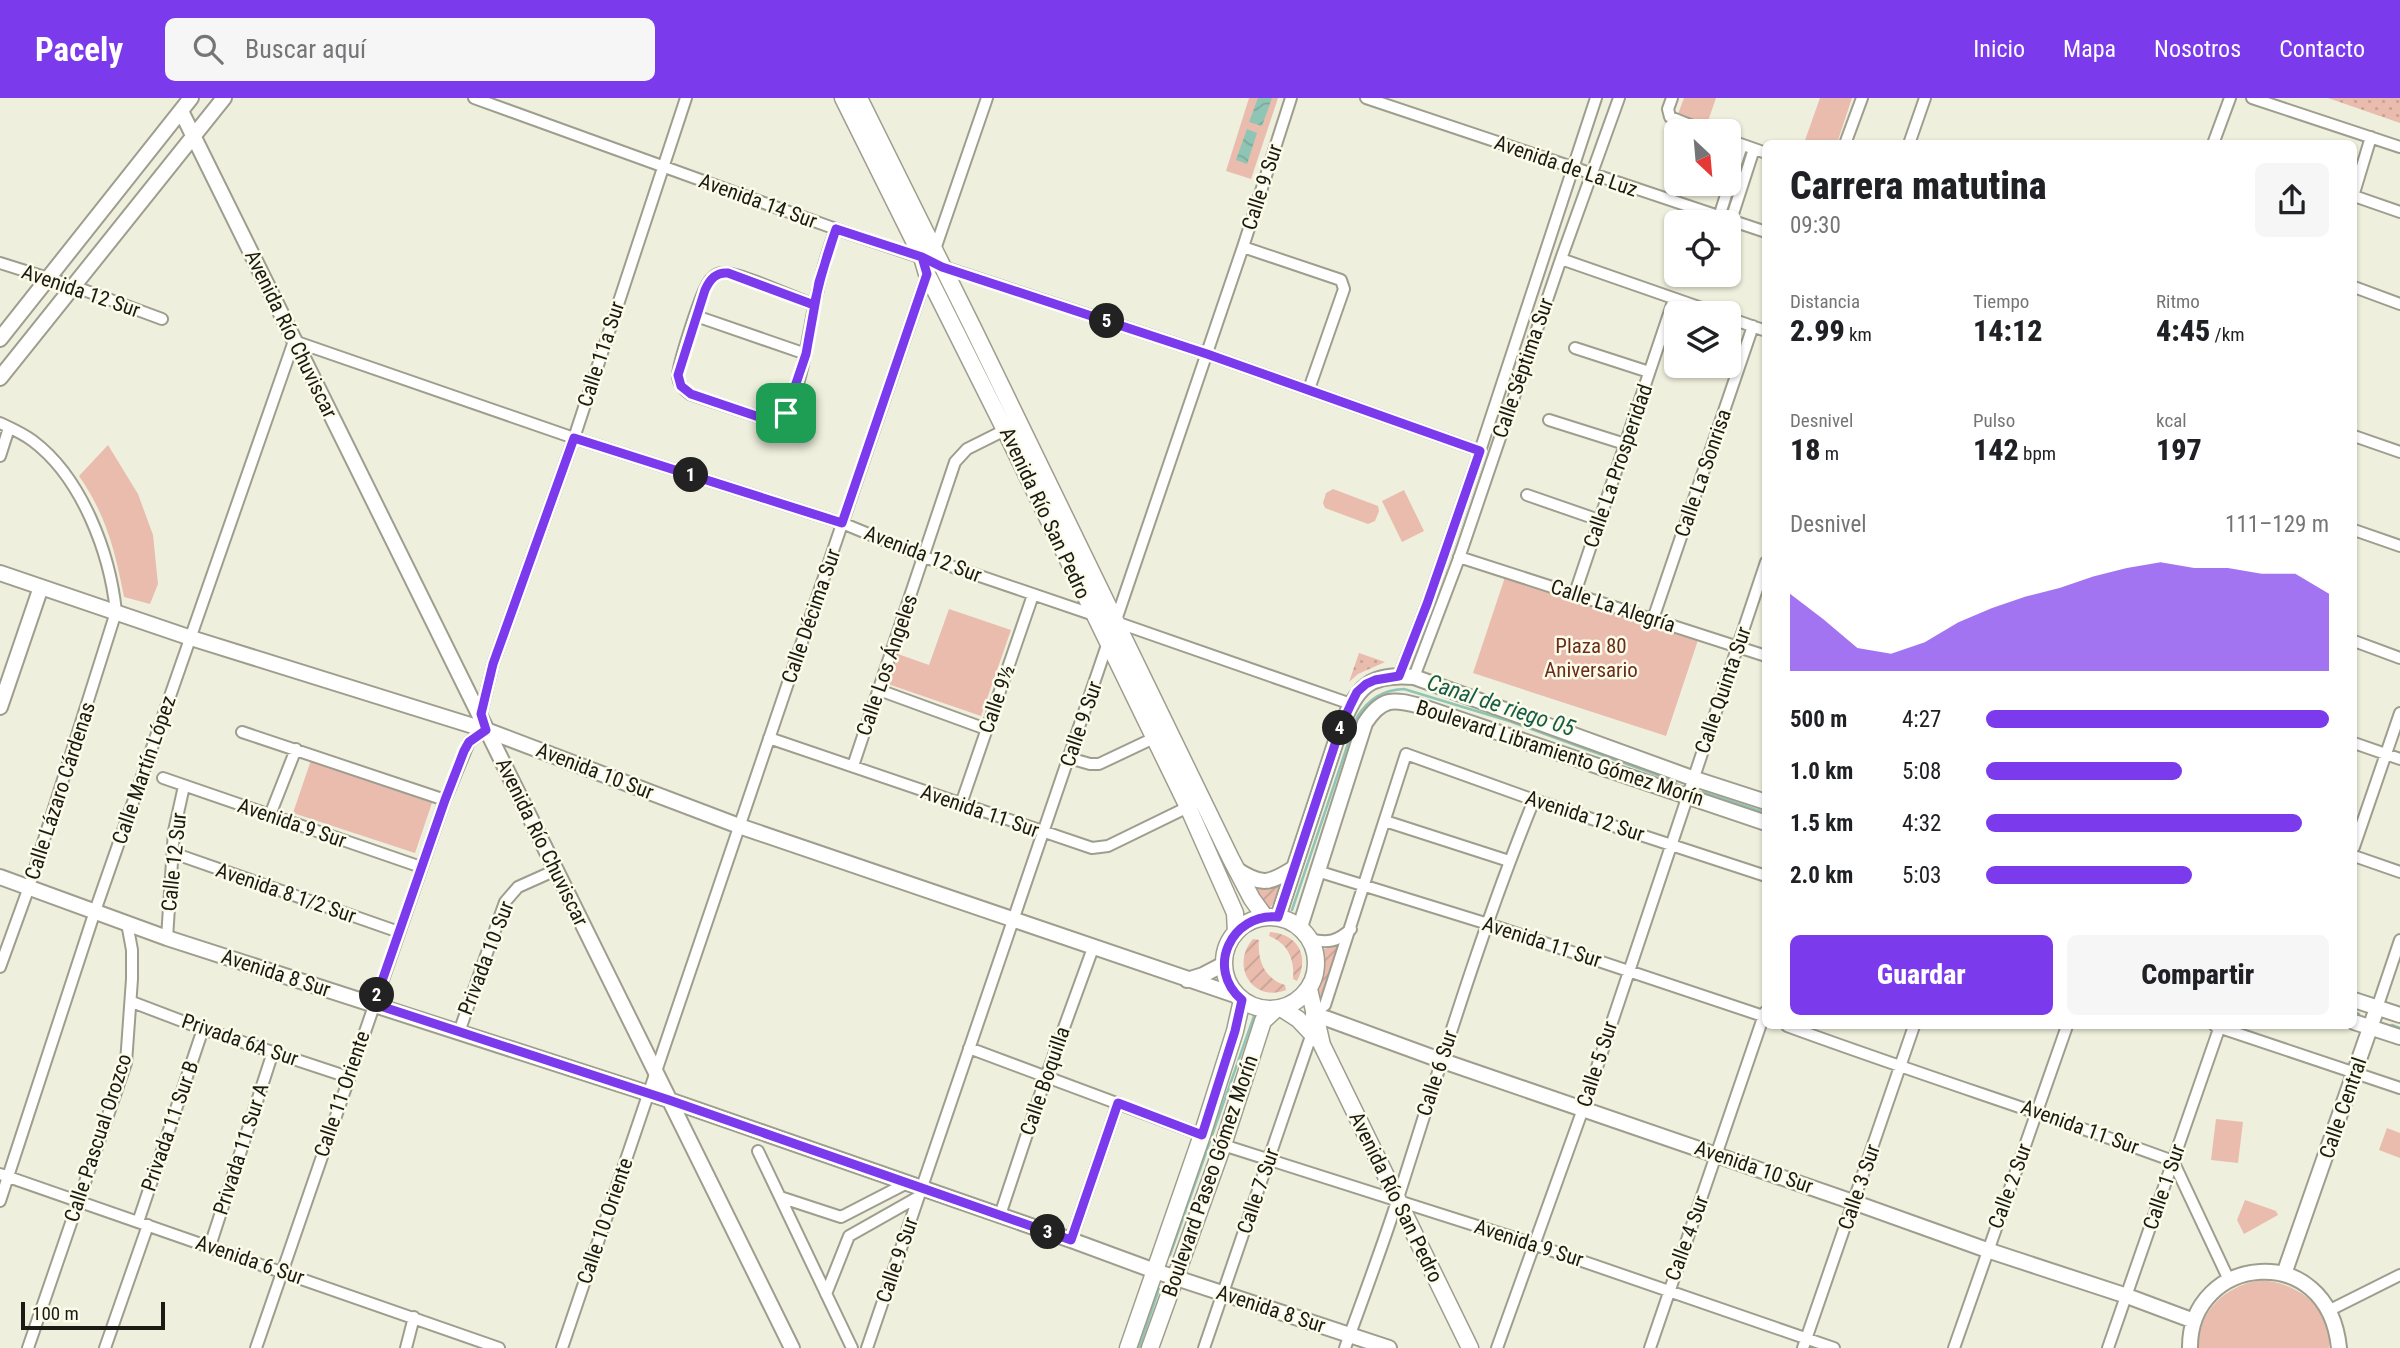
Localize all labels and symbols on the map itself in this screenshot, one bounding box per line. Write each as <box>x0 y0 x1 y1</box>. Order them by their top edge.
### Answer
north arrow <box>1664 119 1741 196</box>
street label: Avenida de La Luz <box>1491 130 1641 202</box>
street label: Calle 9 Sur <box>1237 141 1287 233</box>
street label: Avenida 14 Sur <box>696 169 820 233</box>
street label: Avenida Río Chuviscar <box>240 246 342 422</box>
street label: Avenida 12 Sur <box>19 260 143 322</box>
street label: Calle Séptima Sur <box>1488 295 1558 441</box>
street label: Calle 11a Sur <box>573 298 629 410</box>
pin: 5 <box>1090 304 1124 339</box>
street label: Calle La Prosperidad <box>1579 381 1657 551</box>
pin <box>756 383 816 443</box>
street label: Calle La Sonrisa <box>1670 406 1736 540</box>
street label: Avenida Río San Pedro <box>995 423 1095 603</box>
pin: 1 <box>674 458 708 492</box>
street label: Avenida 12 Sur <box>861 521 985 587</box>
street label: Calle Décima Sur <box>777 546 845 686</box>
street label: Calle La Alegría <box>1548 575 1678 637</box>
street label: Calle Los Ángeles <box>852 591 922 739</box>
street label: Calle Quinta Sur <box>1690 623 1756 757</box>
park label: Plaza 80 Aniversario <box>1544 634 1638 682</box>
street label: Calle 9½ <box>974 662 1020 736</box>
water label: Canal de riego 05 <box>1424 669 1579 742</box>
street label: Calle 9 Sur <box>1055 678 1107 770</box>
street label: Calle Martín López <box>107 693 181 847</box>
street label: Boulevard Libramiento Gómez Morín <box>1413 695 1707 811</box>
street label: Calle Lázaro Cárdenas <box>20 699 100 883</box>
pin: 4 <box>1322 710 1358 746</box>
street label: Avenida 10 Sur <box>533 738 657 804</box>
street label: Avenida Río Chuviscar <box>491 754 593 930</box>
street label: Avenida 11 Sur <box>918 780 1042 842</box>
street label: Avenida 12 Sur <box>1523 785 1647 847</box>
street label: Avenida 9 Sur <box>235 793 349 853</box>
street label: Calle 12 Sur <box>157 811 191 913</box>
street label: Avenida 8 1/2 Sur <box>213 858 359 928</box>
street label: Privada 10 Sur <box>453 898 519 1018</box>
street label: Avenida 11 Sur <box>1480 911 1604 973</box>
street label: Avenida 8 Sur <box>218 944 334 1002</box>
pin: 2 <box>360 978 394 1012</box>
street label: Privada 6A Sur <box>179 1009 301 1071</box>
street label: Calle 5 Sur <box>1572 1018 1622 1110</box>
street label: Calle Boquilla <box>1015 1023 1075 1139</box>
street label: Calle 6 Sur <box>1412 1027 1462 1119</box>
street label: Calle 11 Oriente <box>309 1028 375 1160</box>
street label: Calle Pascual Orozco <box>59 1051 137 1225</box>
street label: Boulevard Paseo Gómez Morín <box>1157 1052 1263 1300</box>
street label: Calle Central <box>2315 1054 2371 1162</box>
street label: Privada 11 Sur B <box>136 1058 204 1194</box>
street label: Privada 11 Sur A <box>208 1080 274 1218</box>
street label: Avenida 11 Sur <box>2018 1095 2142 1159</box>
street label: Avenida Río San Pedro <box>1344 1108 1448 1286</box>
street label: Avenida 10 Sur <box>1692 1136 1816 1198</box>
street label: Calle 2 Sur <box>1984 1140 2036 1232</box>
street label: Calle 3 Sur <box>1833 1141 1885 1233</box>
street label: Calle 1 Sur <box>2138 1141 2190 1233</box>
street label: Calle 7 Sur <box>1232 1145 1284 1237</box>
street label: Calle 10 Oriente <box>572 1155 638 1287</box>
street label: Calle 4 Sur <box>1661 1192 1713 1284</box>
street label: Calle 9 Sur <box>871 1214 923 1306</box>
pin: 3 <box>1030 1214 1066 1250</box>
street label: Avenida 9 Sur <box>1471 1214 1587 1272</box>
street label: Avenida 6 Sur <box>193 1230 307 1290</box>
street label: Avenida 8 Sur <box>1213 1280 1329 1338</box>
scale bar <box>21 1299 164 1331</box>

